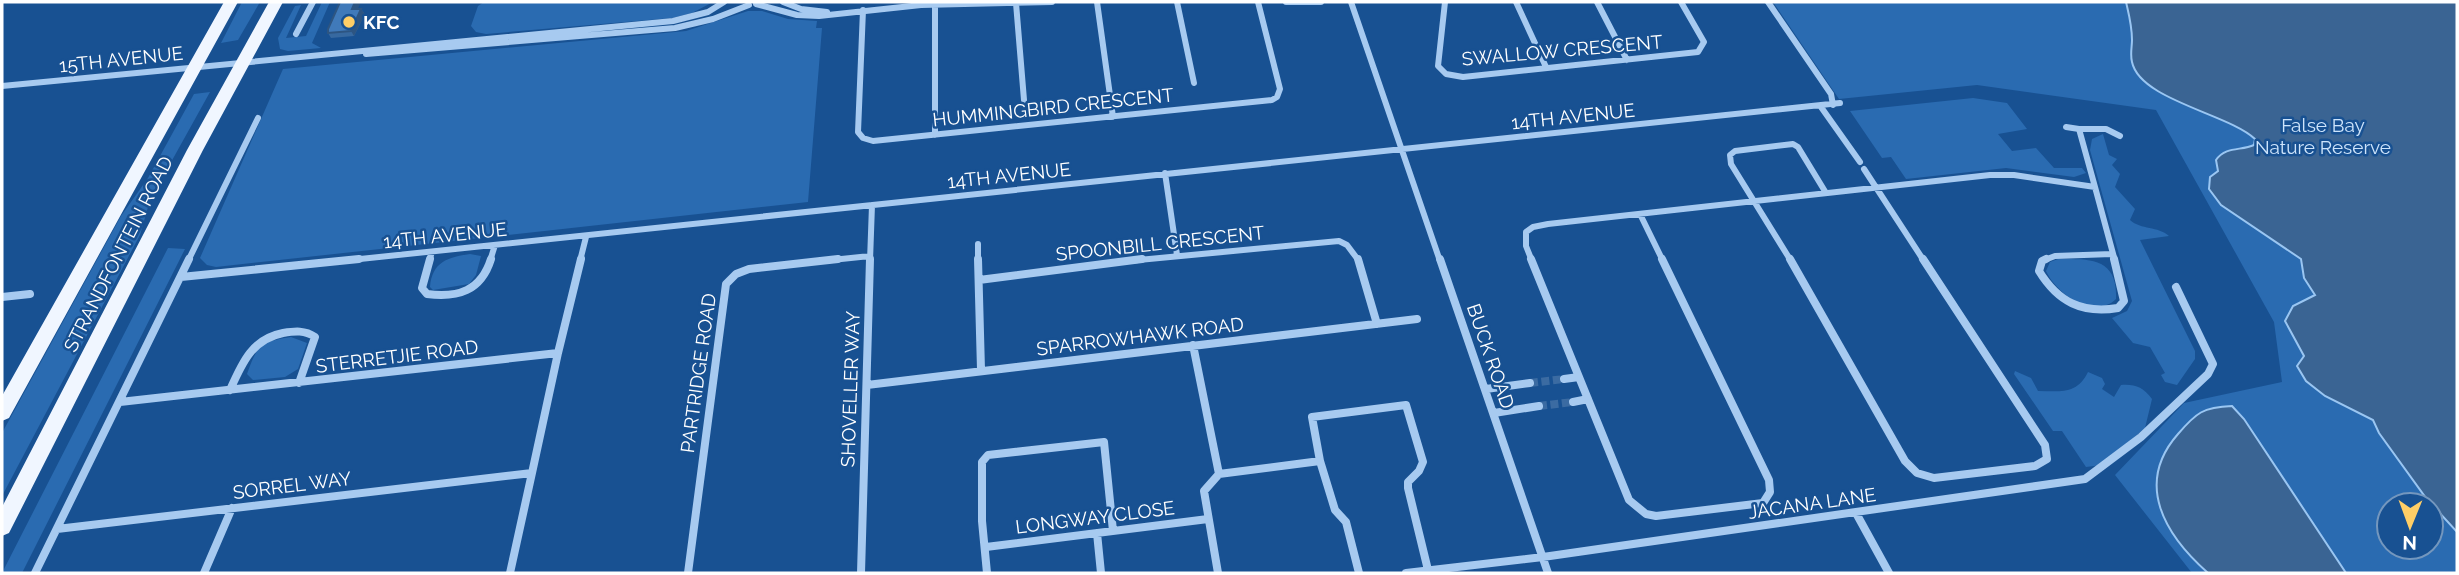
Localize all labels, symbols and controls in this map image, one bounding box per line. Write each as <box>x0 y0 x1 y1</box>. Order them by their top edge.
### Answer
place label: KFC <box>363 11 399 33</box>
marker: KFC <box>341 14 357 30</box>
street label: SWALLOW CRESCENT <box>1461 30 1664 70</box>
street label: 15TH AVENUE <box>58 42 184 76</box>
street label: HUMMINGBIRD CRESCENT <box>931 83 1175 131</box>
street label: 14TH AVENUE <box>1510 99 1636 133</box>
park label: False Bay Nature Reserve <box>2255 114 2391 158</box>
street label: STRANDFONTEIN ROAD <box>59 153 177 355</box>
street label: 14TH AVENUE <box>946 158 1072 192</box>
street label: 14TH AVENUE <box>382 218 508 252</box>
street label: SPOONBILL CRESCENT <box>1055 221 1266 265</box>
street label: PARTRIDGE ROAD <box>676 292 720 454</box>
street label: BUCK ROAD <box>1463 301 1519 411</box>
street label: SHOVELLER WAY <box>836 310 864 468</box>
street label: SPARROWHAWK ROAD <box>1035 312 1245 360</box>
street label: STERRETJIE ROAD <box>314 335 480 377</box>
street label: SORREL WAY <box>231 467 353 503</box>
street label: JACANA LANE <box>1747 483 1877 523</box>
north arrow <box>2375 491 2445 561</box>
street label: LONGWAY CLOSE <box>1014 496 1176 538</box>
text: N <box>2402 532 2417 554</box>

